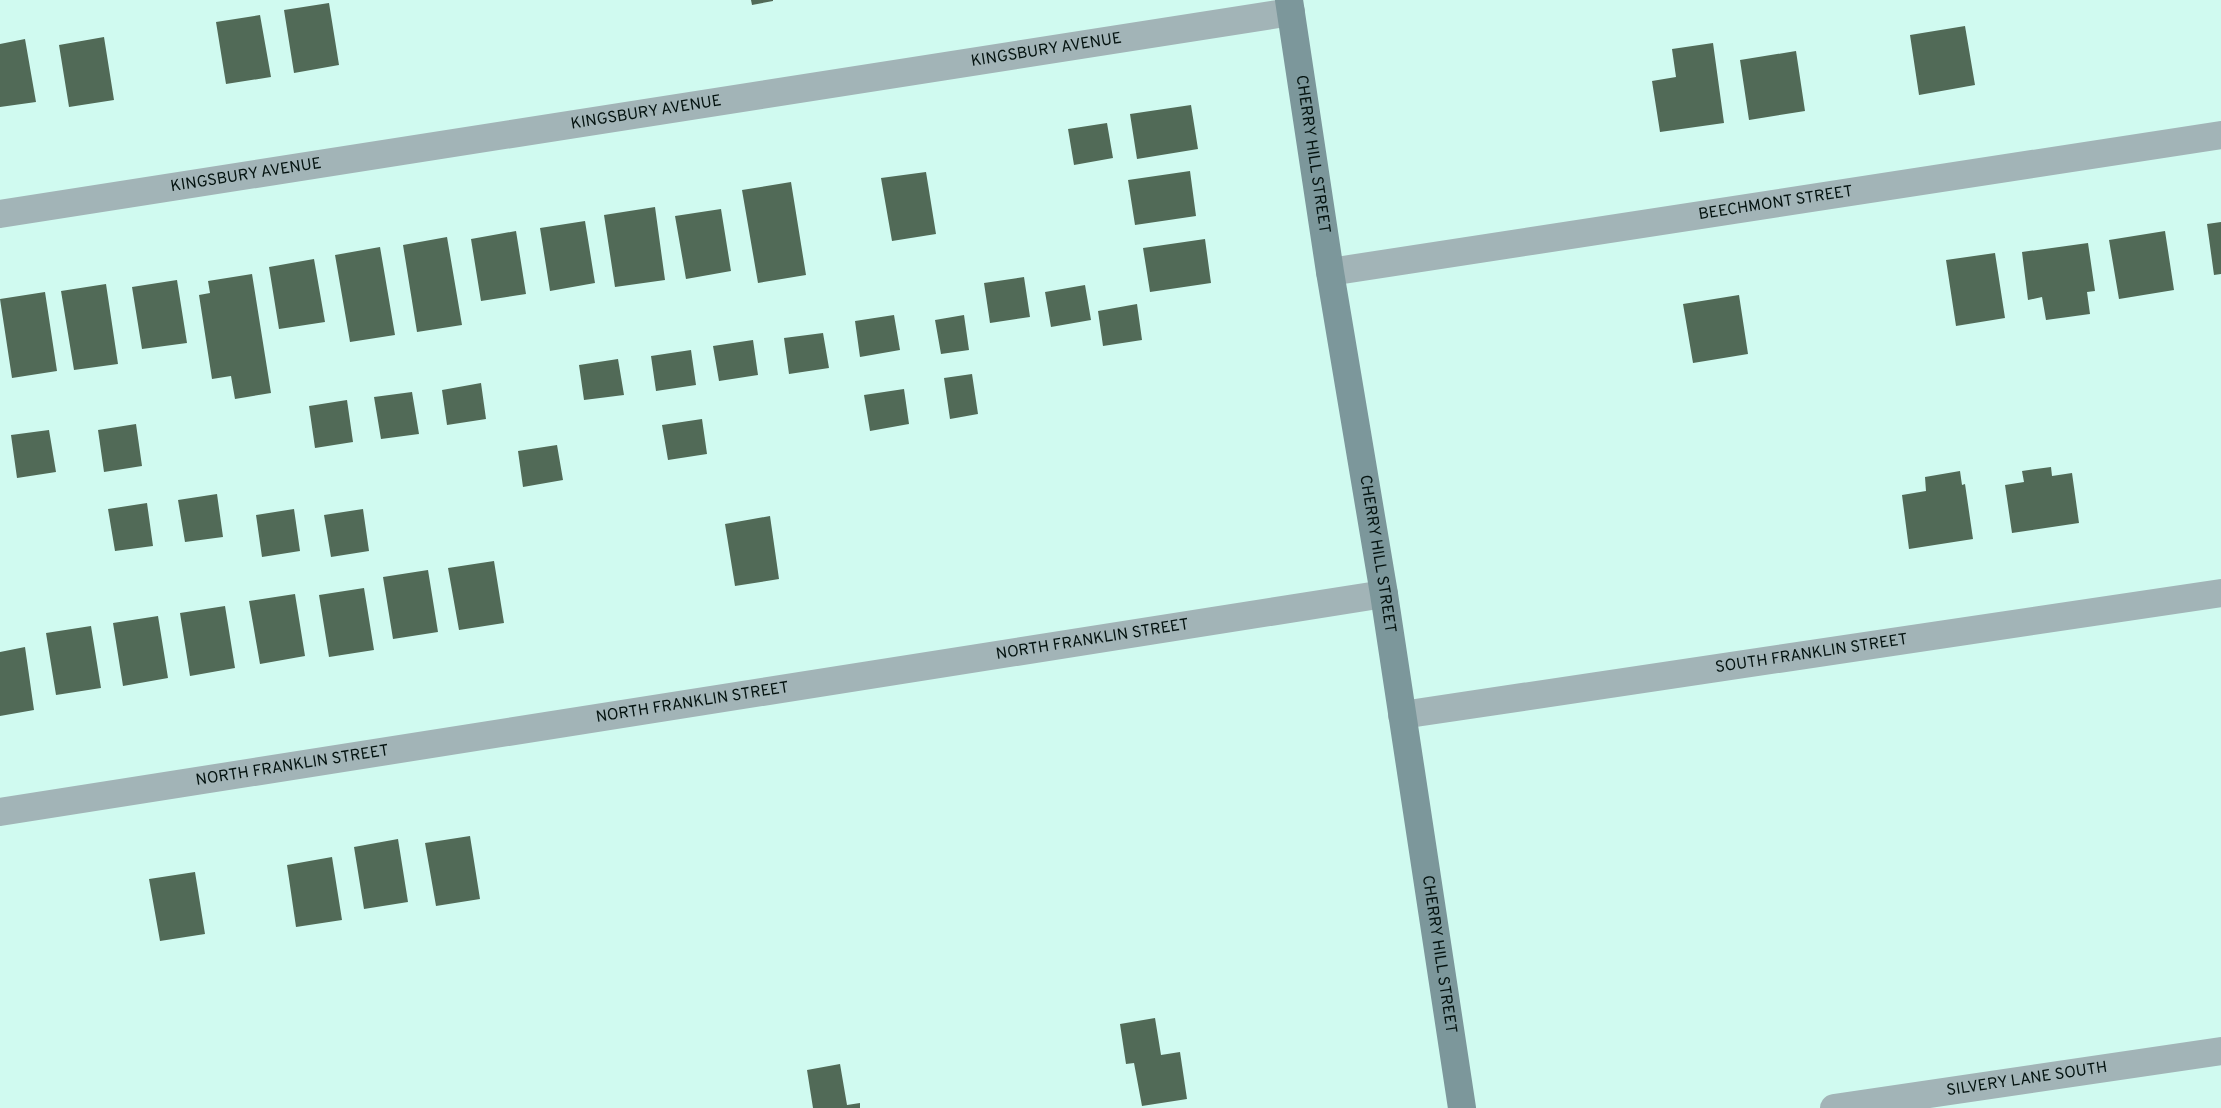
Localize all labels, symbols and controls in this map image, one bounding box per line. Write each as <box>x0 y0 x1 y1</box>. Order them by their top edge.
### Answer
street label: KINGSBURY AVENUE <box>969 29 1123 72</box>
street label: CHERRY HILL STREET <box>1290 74 1334 235</box>
street label: KINGSBURY AVENUE <box>569 91 723 135</box>
street label: KINGSBURY AVENUE <box>169 154 323 197</box>
street label: BEECHMONT STREET <box>1697 182 1854 225</box>
street label: CHERRY HILL STREET <box>1354 474 1400 634</box>
street label: NORTH FRANKLIN STREET <box>995 615 1190 665</box>
street label: SOUTH FRANKLIN STREET <box>1714 630 1909 678</box>
street label: NORTH FRANKLIN STREET <box>595 678 790 728</box>
street label: NORTH FRANKLIN STREET <box>194 741 390 791</box>
street label: CHERRY HILL STREET <box>1417 874 1461 1035</box>
street label: SILVERY LANE SOUTH <box>1945 1058 2109 1101</box>

